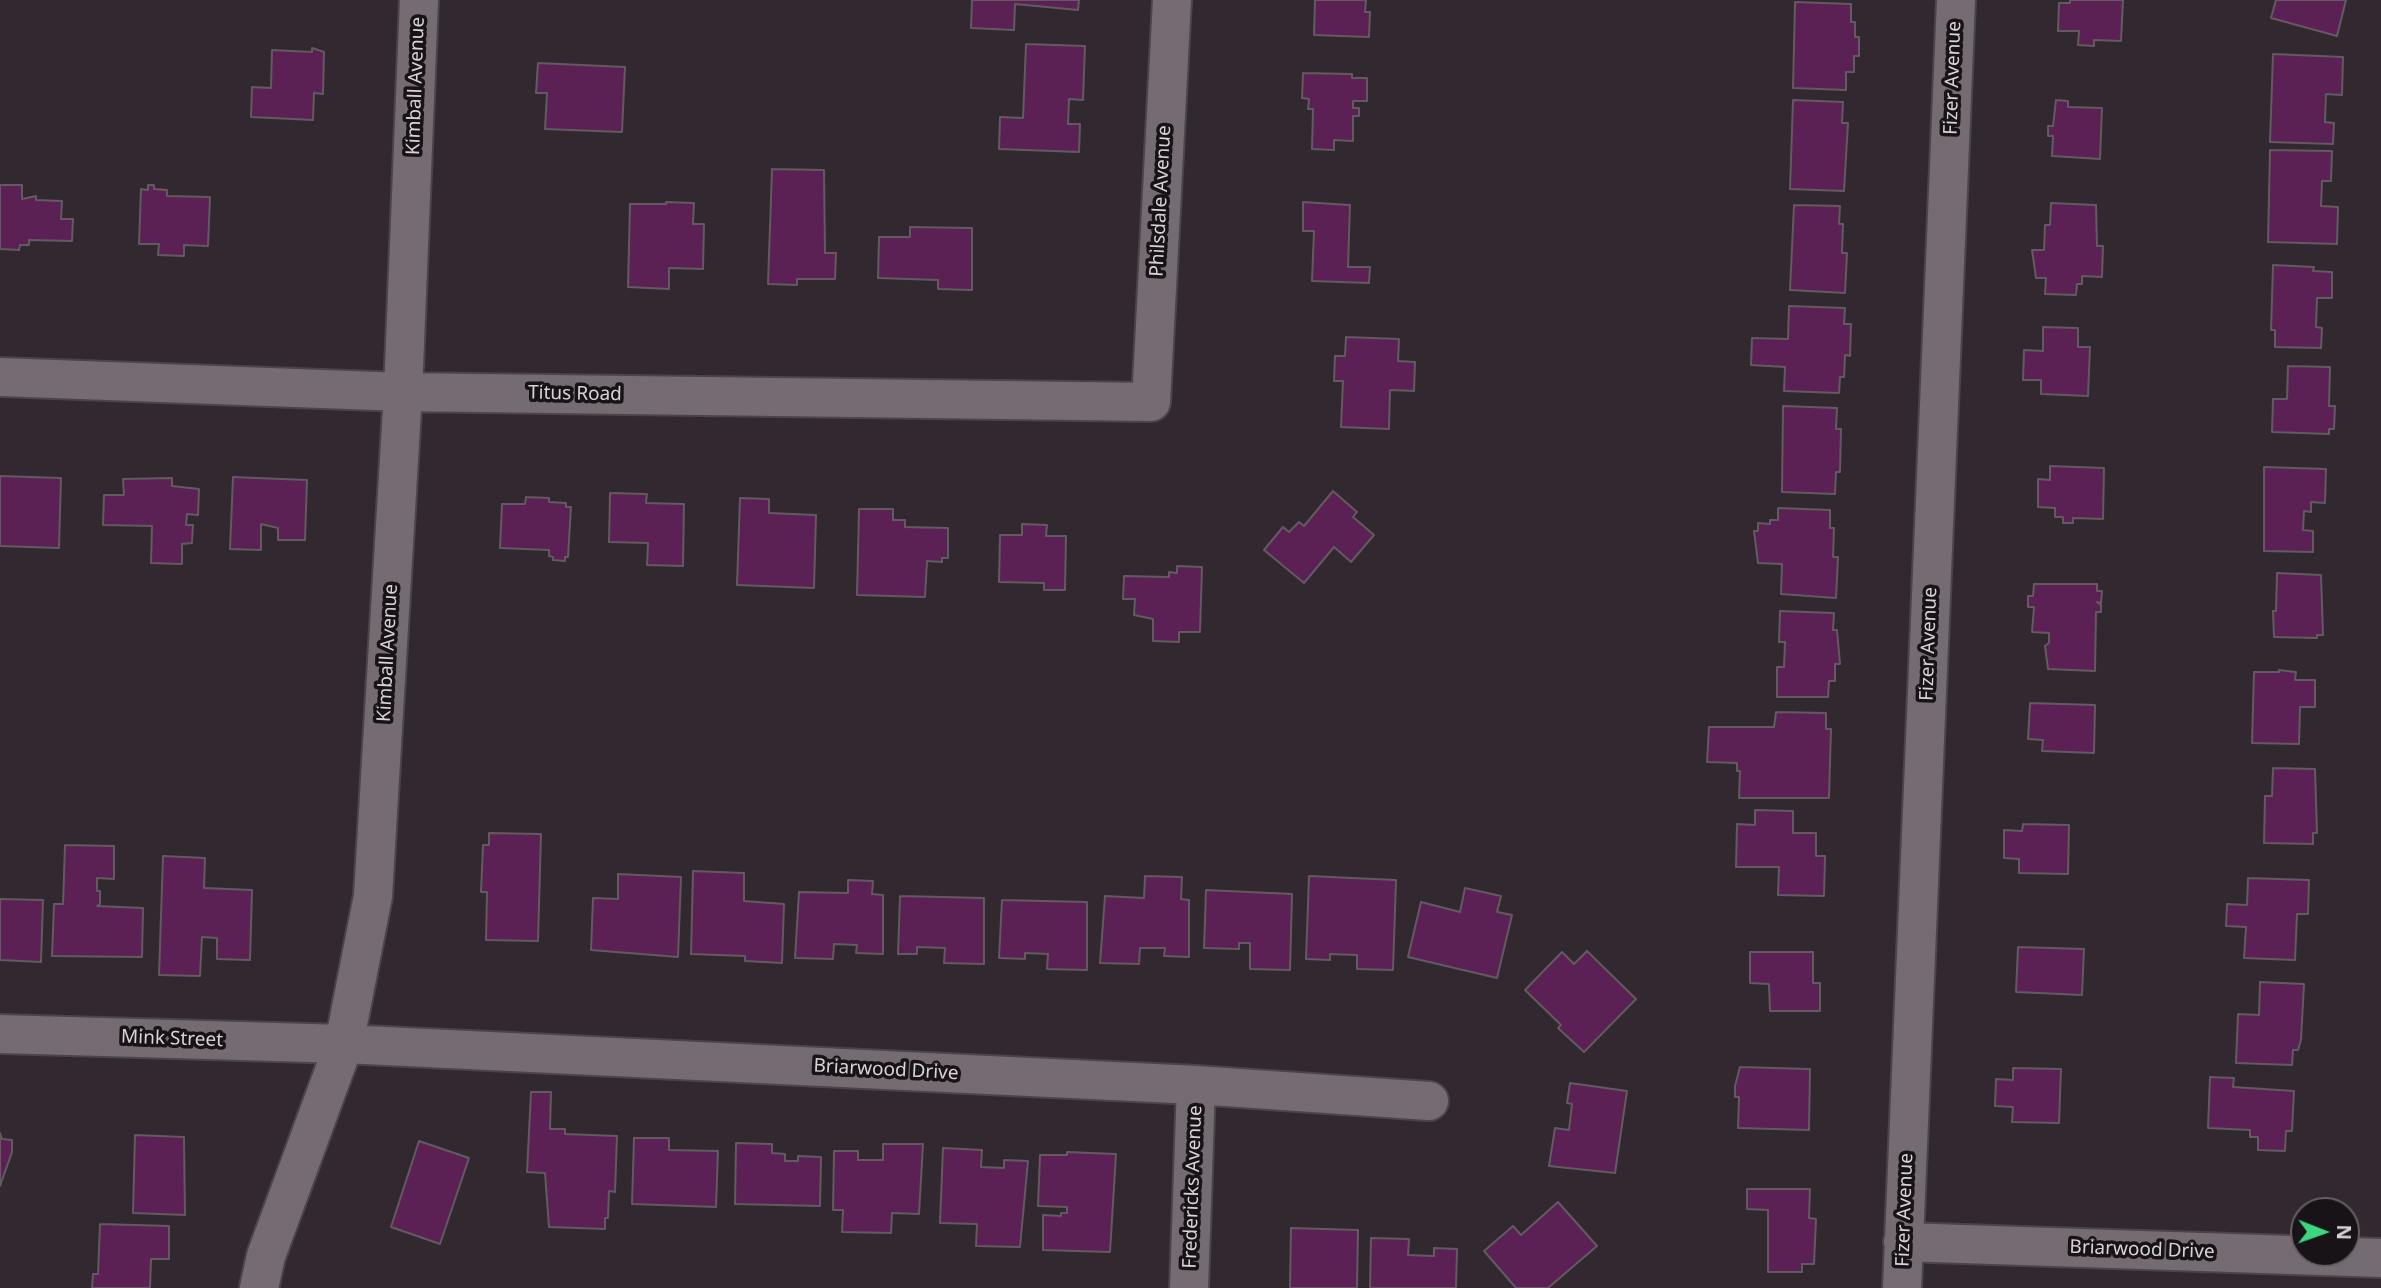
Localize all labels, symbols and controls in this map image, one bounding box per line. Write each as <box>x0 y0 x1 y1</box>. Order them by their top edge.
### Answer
street label: Kimball Avenue <box>402 17 430 155</box>
street label: Fizer Avenue <box>1940 21 1966 135</box>
street label: Philsdale Avenue <box>1146 125 1176 277</box>
street label: Titus Road <box>528 382 622 406</box>
street label: Kimball Avenue <box>373 583 403 723</box>
street label: Fizer Avenue <box>1916 587 1942 701</box>
street label: Mink Street <box>121 1026 223 1052</box>
street label: Briarwood Drive <box>813 1055 959 1085</box>
street label: Fredericks Avenue <box>1179 1105 1207 1269</box>
street label: Fizer Avenue <box>1892 1153 1918 1267</box>
north arrow <box>2290 1197 2360 1267</box>
text: N <box>2331 1224 2357 1240</box>
street label: Briarwood Drive <box>2069 1236 2215 1264</box>

